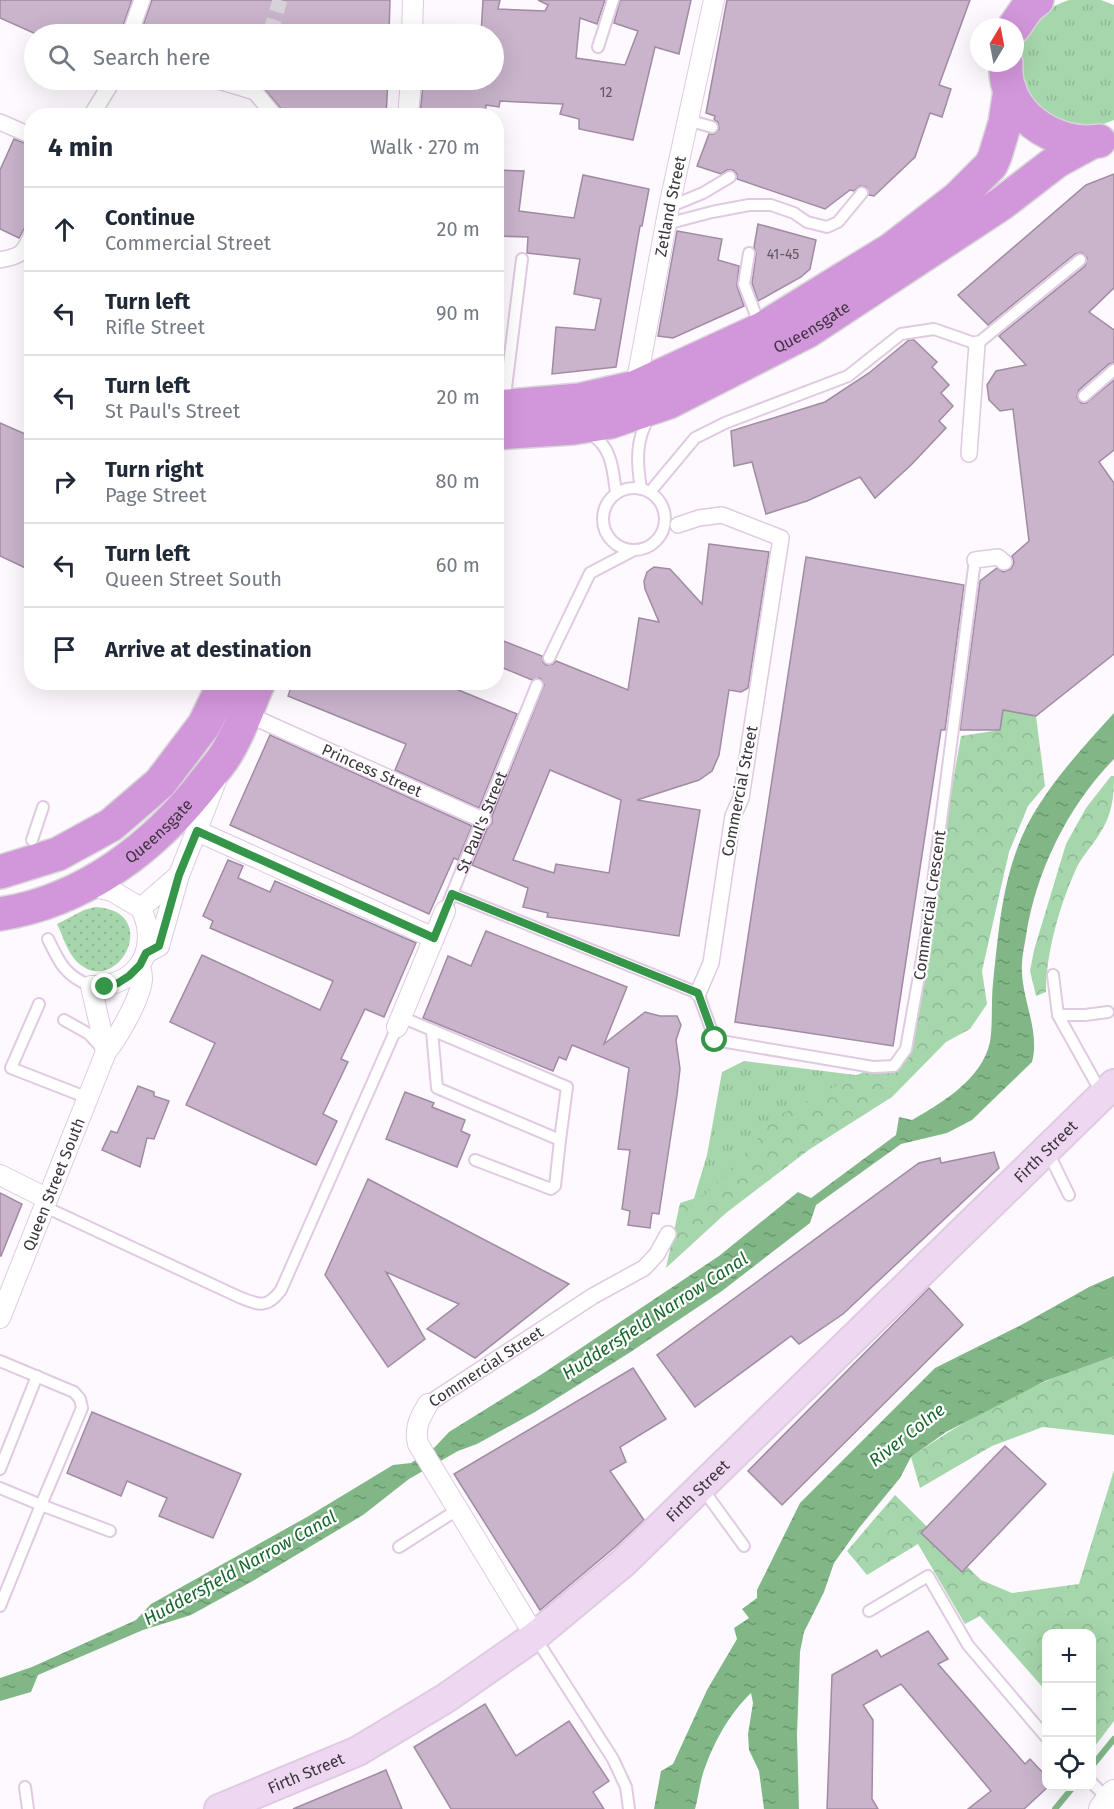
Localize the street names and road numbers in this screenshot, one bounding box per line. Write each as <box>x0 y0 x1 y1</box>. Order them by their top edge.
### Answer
street label: Zetland Street <box>651 154 690 258</box>
street label: Queensgate <box>770 297 853 357</box>
street label: Commercial Street <box>717 724 762 858</box>
street label: Princess Street <box>319 740 425 801</box>
street label: St Paul's Street <box>452 768 511 876</box>
street label: Queensgate <box>121 795 197 867</box>
street label: Commercial Crescent <box>910 829 949 981</box>
street label: Queen Street South <box>19 1115 89 1254</box>
street label: Firth Street <box>1010 1116 1081 1187</box>
street label: Commercial Street <box>425 1322 547 1411</box>
street label: Firth Street <box>662 1456 733 1526</box>
street label: Firth Street <box>265 1749 347 1798</box>

